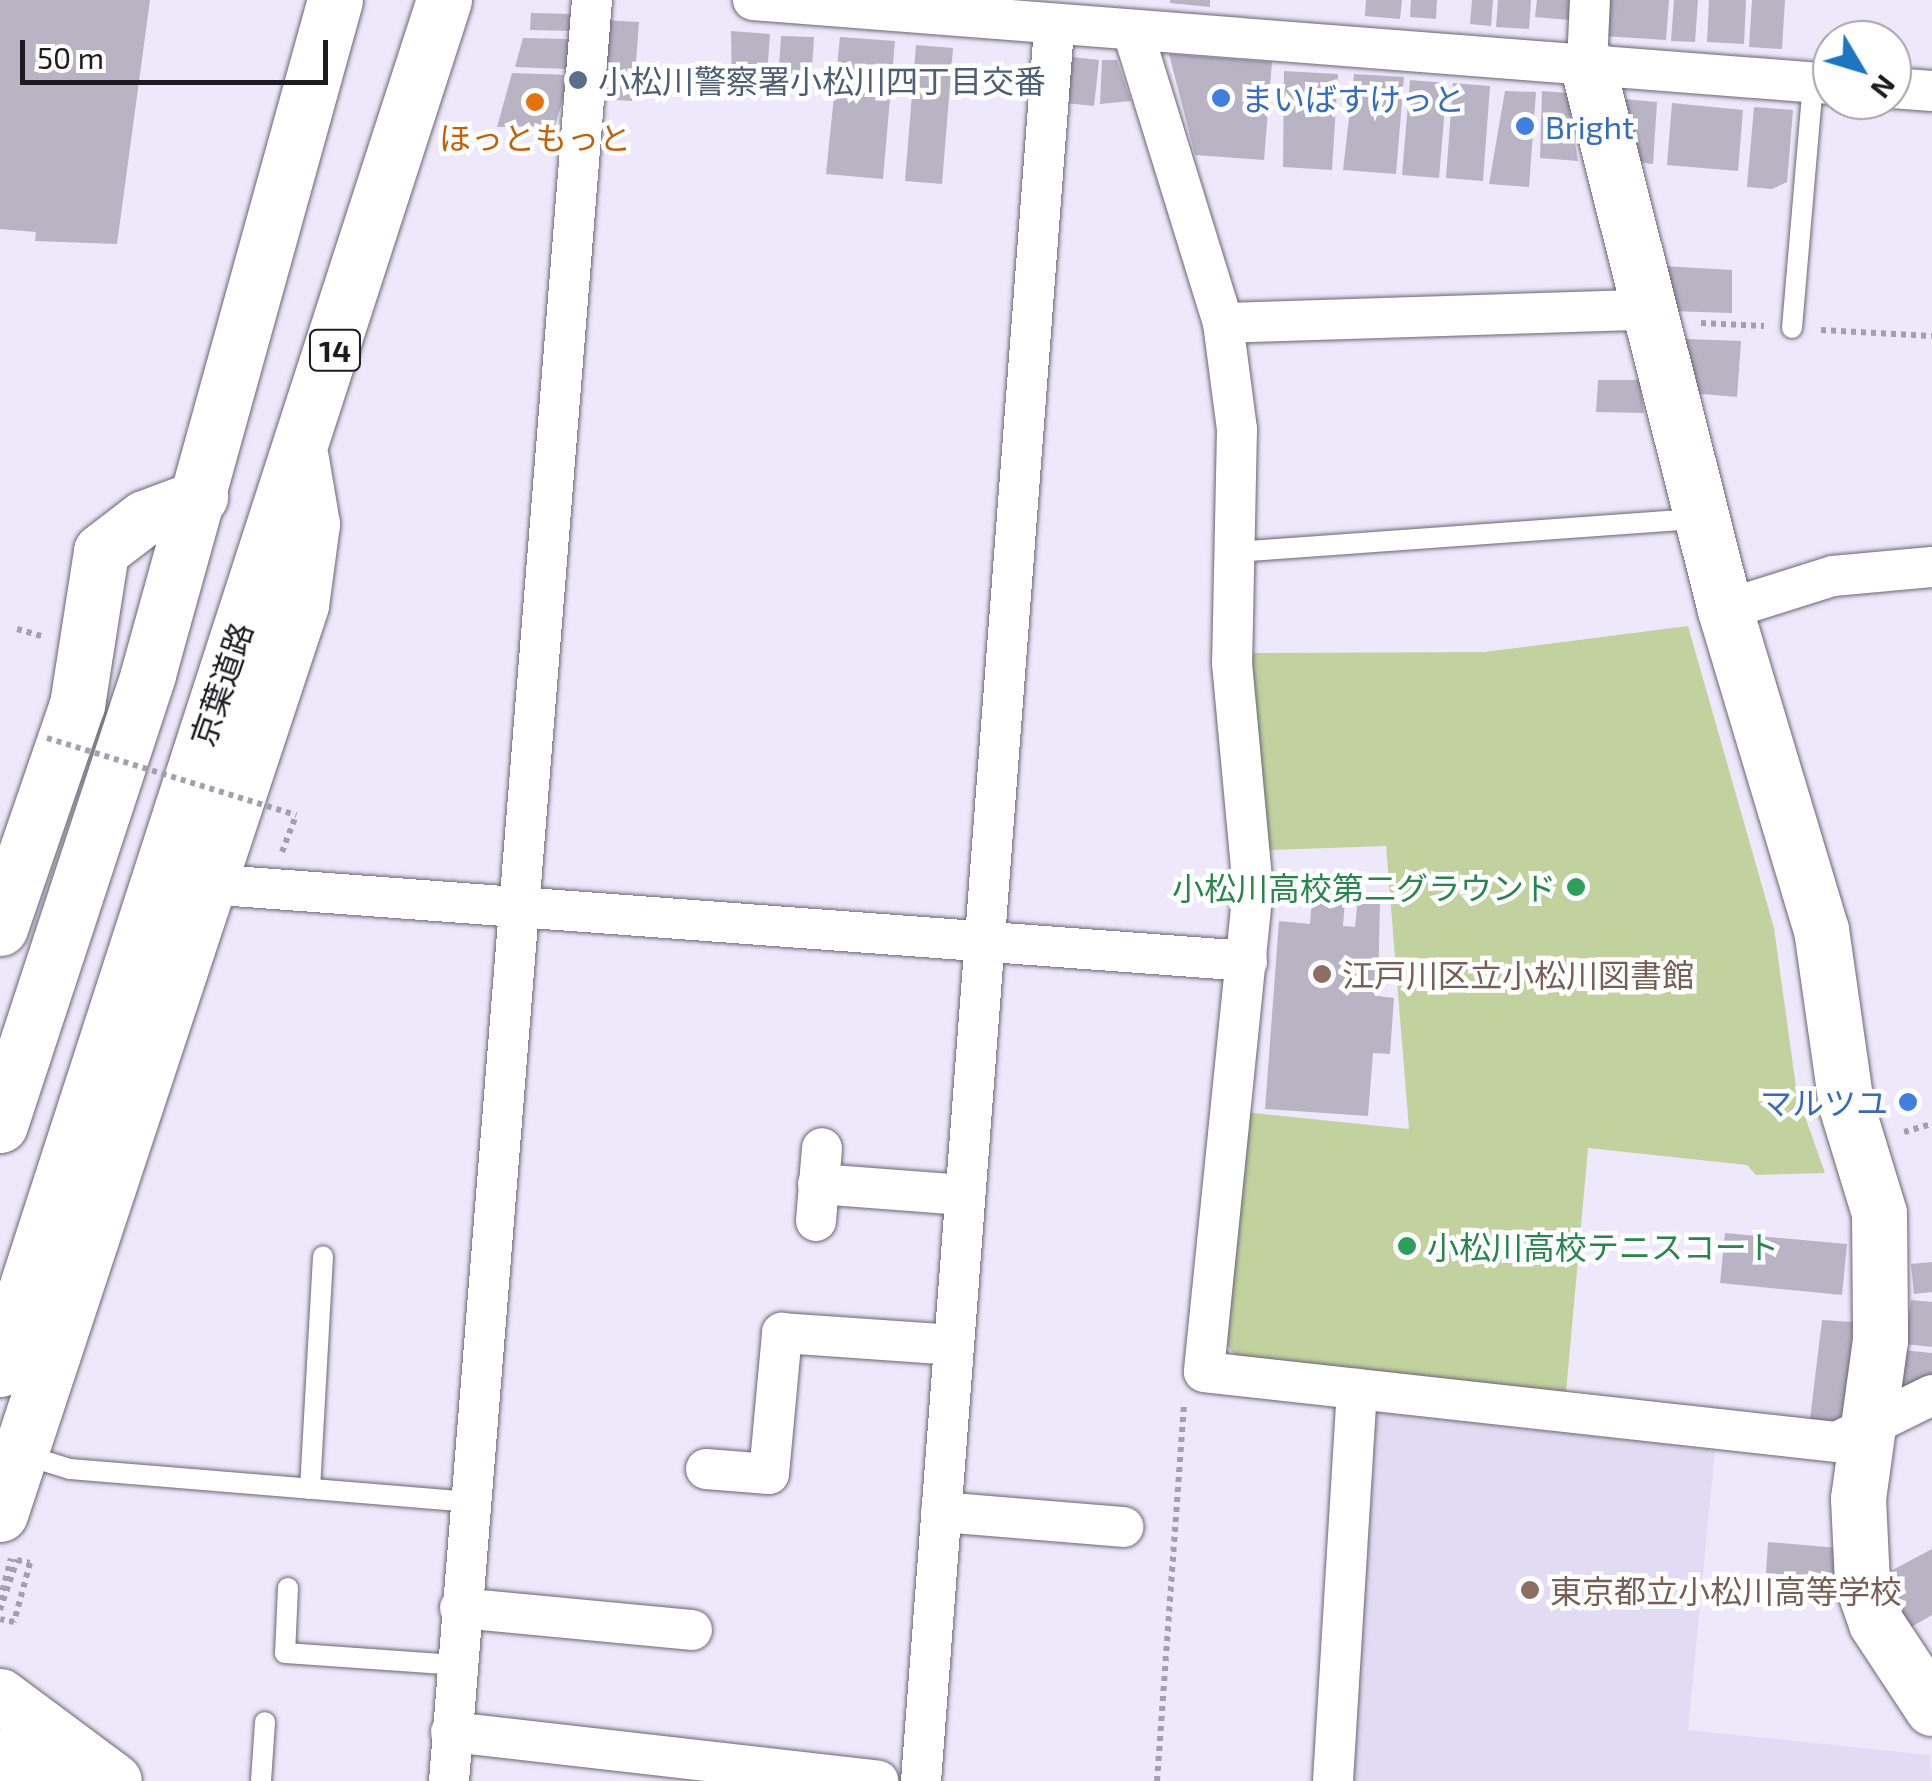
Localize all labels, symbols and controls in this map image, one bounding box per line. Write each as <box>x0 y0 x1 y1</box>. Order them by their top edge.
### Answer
scale bar <box>25 20 332 82</box>
north arrow <box>1812 20 1912 120</box>
text: 50 m <box>37 39 104 75</box>
place label: 小松川警察署小松川四丁目交番 <box>598 61 1046 99</box>
marker: 小松川警察署小松川四丁目交番 <box>567 69 589 91</box>
text: N <box>1864 69 1904 106</box>
place label: まいばすけっと <box>1241 79 1465 117</box>
marker: まいばすけっと <box>1210 87 1232 109</box>
marker: ほっともっと <box>524 91 546 113</box>
place label: Bright <box>1545 107 1634 145</box>
marker: Bright <box>1514 115 1536 137</box>
place label: ほっともっと <box>439 118 631 156</box>
road number: 14 <box>308 325 362 375</box>
street label: 京葉道路 <box>182 617 260 751</box>
place label: 小松川高校第二グラウンド <box>1172 868 1556 906</box>
marker: 小松川高校第二グラウンド <box>1565 876 1587 898</box>
place label: 江戸川区立小松川図書館 <box>1342 955 1694 993</box>
marker: 江戸川区立小松川図書館 <box>1311 963 1333 985</box>
place label: マルツユ <box>1760 1083 1888 1121</box>
marker: マルツユ <box>1897 1091 1919 1113</box>
place label: 小松川高校テニスコート <box>1427 1227 1779 1265</box>
marker: 小松川高校テニスコート <box>1396 1235 1418 1257</box>
place label: 東京都立小松川高等学校 <box>1550 1571 1902 1609</box>
marker: 東京都立小松川高等学校 <box>1519 1579 1541 1601</box>

